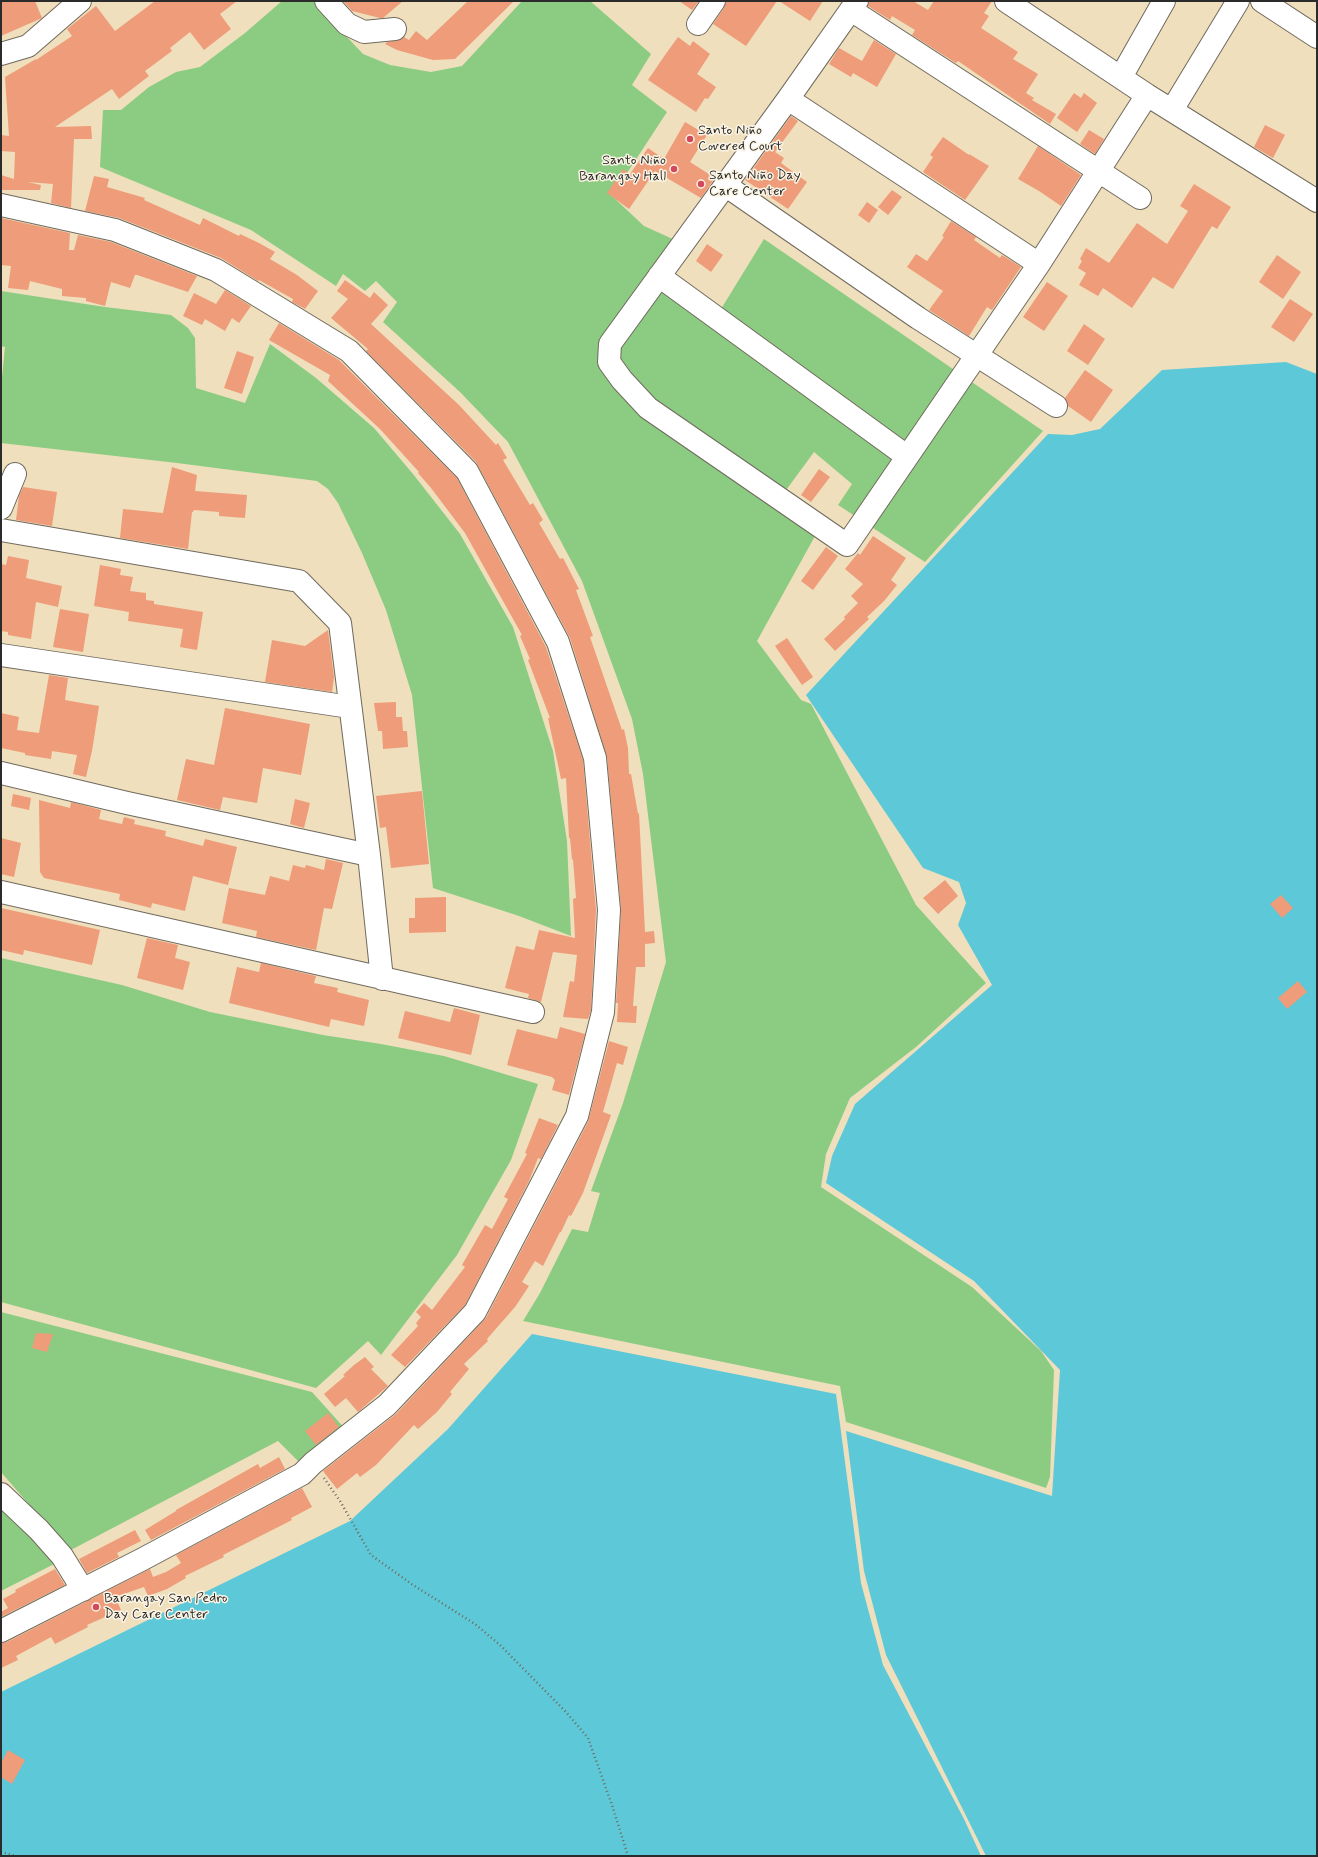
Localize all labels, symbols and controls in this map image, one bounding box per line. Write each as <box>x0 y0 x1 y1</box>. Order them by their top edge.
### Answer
place label: Santo Niño Covered Court <box>698 123 782 156</box>
marker: Santo Niño Covered Court <box>685 134 695 144</box>
place label: Santo Niño Barangay Hall <box>579 153 666 186</box>
marker: Santo Niño Barangay Hall <box>669 164 679 174</box>
place label: Santo Niño Day Care Center <box>709 168 801 200</box>
marker: Santo Niño Day Care Center <box>696 179 706 189</box>
place label: Barangay San Pedro Day Care Center <box>104 1591 227 1624</box>
marker: Barangay San Pedro Day Care Center <box>91 1602 101 1612</box>

